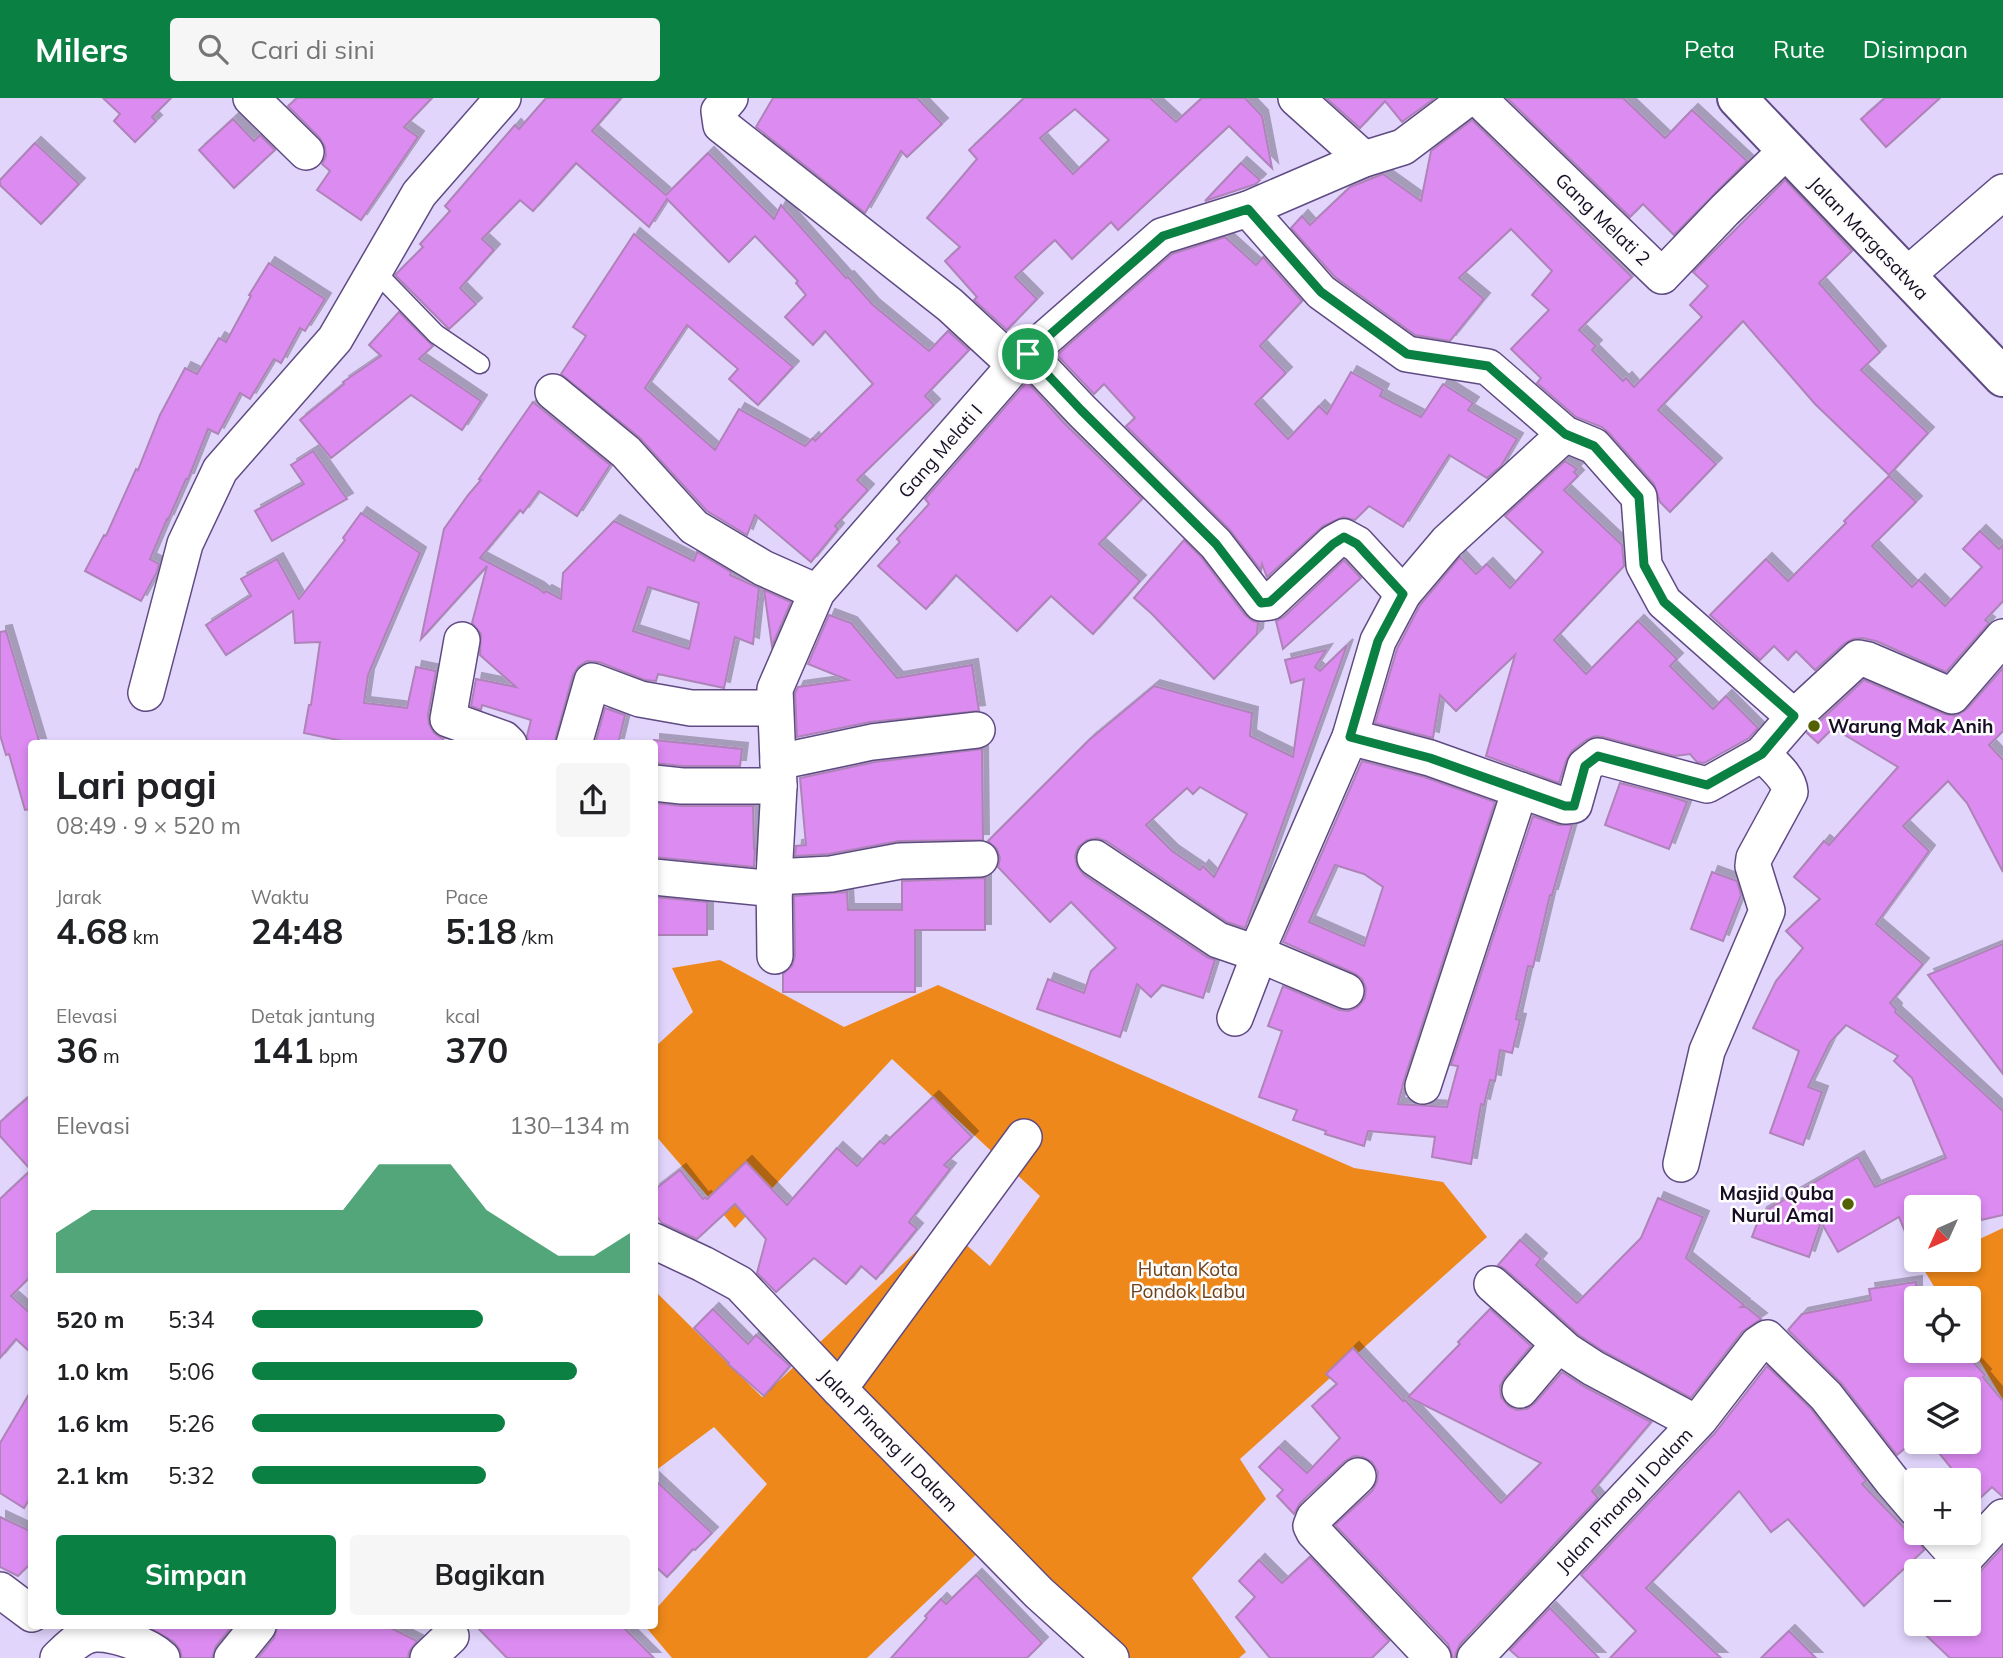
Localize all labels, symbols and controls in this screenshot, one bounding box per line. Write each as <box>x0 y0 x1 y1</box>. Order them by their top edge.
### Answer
search box <box>170 18 660 81</box>
text: Milers <box>35 29 128 70</box>
icon: search <box>194 30 232 68</box>
text: Cari di sini <box>250 33 375 66</box>
text: Peta <box>1684 34 1735 64</box>
text: Rute <box>1773 34 1825 64</box>
text: Disimpan <box>1863 34 1968 64</box>
street label: Gang Melati 2 <box>1550 168 1656 270</box>
street label: Jalan Margasatwa <box>1804 171 1934 305</box>
pin <box>998 324 1058 384</box>
icon: arrive <box>1009 335 1047 373</box>
street label: Gang Melati I <box>893 399 987 503</box>
place label: Warung Mak Anih <box>1828 714 1993 738</box>
marker: Warung Mak Anih <box>1806 718 1822 734</box>
text: Lari pagi <box>56 761 217 809</box>
button: share <box>556 763 630 837</box>
text: 08:49 · 9 × 520 m <box>56 811 241 840</box>
text: Jarak <box>56 885 102 909</box>
text: Waktu <box>251 885 309 909</box>
text: Pace <box>445 885 488 909</box>
text: 4.68 <box>56 909 128 953</box>
text: 24:48 <box>251 909 343 953</box>
text: 5:18 <box>445 909 517 953</box>
text: km <box>128 925 159 949</box>
text: /km <box>517 925 554 949</box>
text: Elevasi <box>56 1004 117 1028</box>
text: Detak jantung <box>251 1004 375 1028</box>
text: kcal <box>445 1004 480 1028</box>
text: 36 <box>56 1028 98 1072</box>
text: 141 <box>251 1028 314 1072</box>
text: 370 <box>445 1028 508 1072</box>
text: m <box>98 1044 120 1068</box>
text: bpm <box>314 1044 358 1068</box>
text: Elevasi <box>56 1111 130 1140</box>
text: 130–134 m <box>509 1111 630 1140</box>
place label: Masjid Quba Nurul Amal <box>1719 1181 1834 1227</box>
north arrow <box>1904 1195 1981 1272</box>
map controls <box>1904 1195 1981 1636</box>
marker: Masjid Quba Nurul Amal <box>1840 1196 1856 1212</box>
park label: Hutan Kota Pondok Labu <box>1130 1257 1246 1303</box>
button: locate <box>1904 1286 1981 1363</box>
text: 520 m <box>56 1305 124 1334</box>
text: 5:34 <box>168 1305 215 1334</box>
text: 1.0 km <box>56 1357 129 1386</box>
text: 5:06 <box>168 1357 215 1386</box>
street label: Jalan Pinang II Dalam <box>815 1363 963 1517</box>
button: layers <box>1904 1377 1981 1454</box>
text: 1.6 km <box>56 1409 129 1438</box>
text: 5:26 <box>168 1409 215 1438</box>
street label: Jalan Pinang II Dalam <box>1551 1422 1697 1578</box>
text: 2.1 km <box>56 1461 129 1490</box>
text: 5:32 <box>168 1461 215 1490</box>
button: + <box>1904 1468 1981 1545</box>
button: Simpan <box>56 1535 336 1615</box>
button: Bagikan <box>350 1535 630 1615</box>
button: − <box>1904 1559 1981 1636</box>

